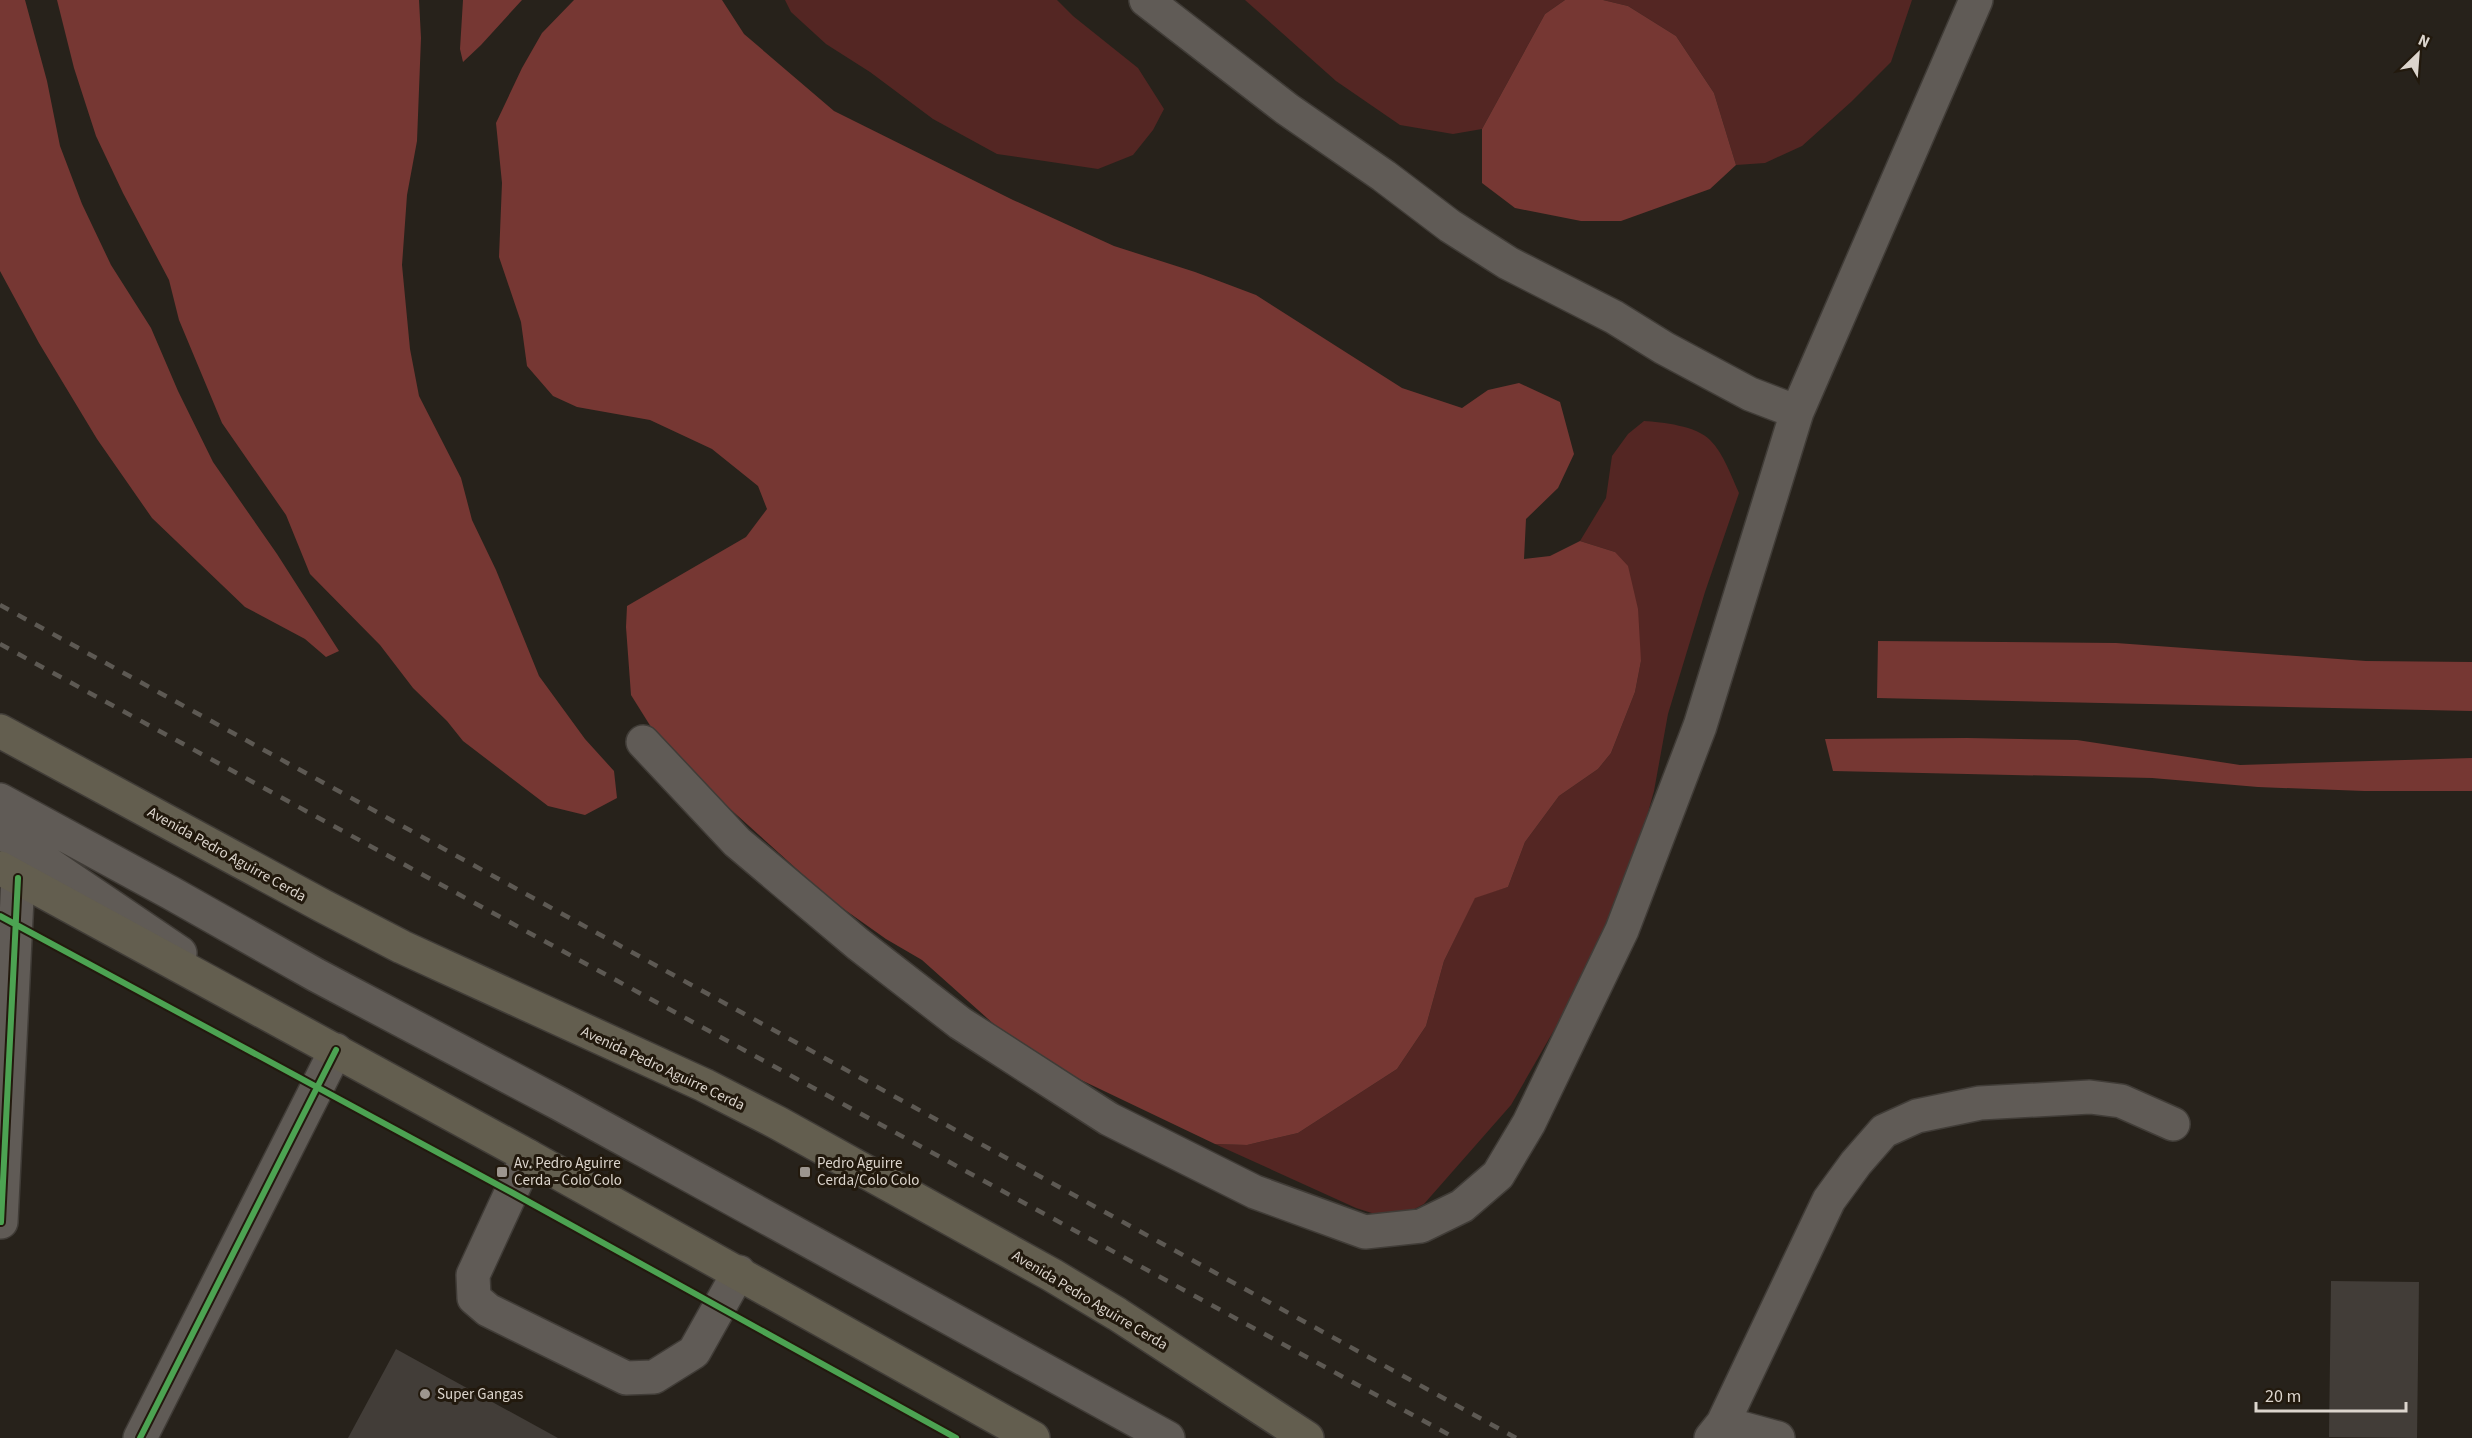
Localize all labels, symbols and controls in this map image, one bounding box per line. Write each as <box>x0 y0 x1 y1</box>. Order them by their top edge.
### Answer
north arrow <box>2388 24 2448 84</box>
text: N <box>2414 29 2433 54</box>
street label: Avenida Pedro Aguirre Cerda <box>144 802 310 907</box>
street label: Avenida Pedro Aguirre Cerda <box>577 1021 748 1116</box>
place label: Av. Pedro Aguirre Cerda - Colo Colo <box>514 1153 622 1191</box>
place label: Pedro Aguirre Cerda/Colo Colo <box>817 1153 919 1191</box>
marker: Av. Pedro Aguirre Cerda - Colo Colo <box>495 1165 509 1179</box>
marker: Pedro Aguirre Cerda/Colo Colo <box>798 1165 812 1179</box>
street label: Avenida Pedro Aguirre Cerda <box>1008 1245 1172 1355</box>
scale bar <box>2256 1375 2406 1413</box>
place label: Super Gangas <box>437 1384 523 1405</box>
text: 20 m <box>2265 1384 2301 1409</box>
marker: Super Gangas <box>418 1387 432 1401</box>

